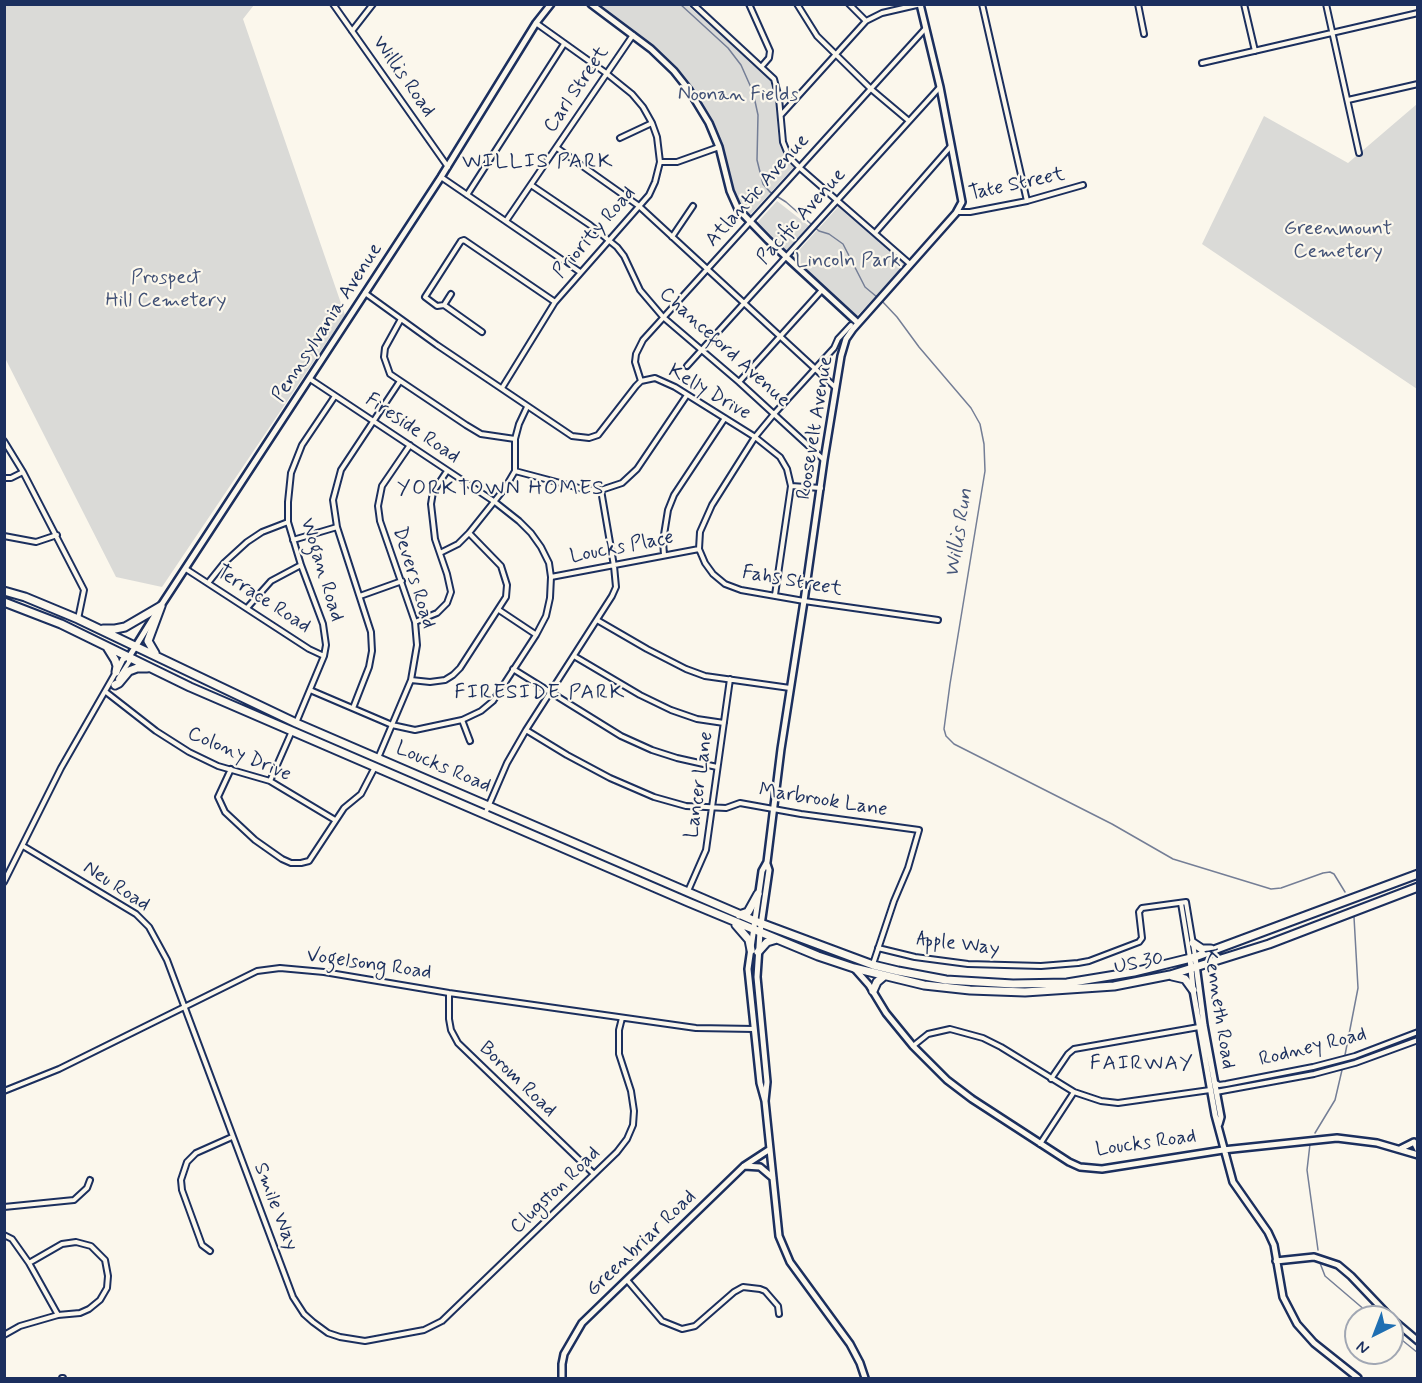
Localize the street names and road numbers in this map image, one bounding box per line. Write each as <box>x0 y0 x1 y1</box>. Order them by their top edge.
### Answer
street label: Willis Road <box>366 32 440 122</box>
street label: Carl Street <box>539 42 615 138</box>
street label: Atlantic Avenue <box>701 129 815 253</box>
street label: Tate Street <box>967 163 1067 207</box>
street label: Pacific Avenue <box>752 164 852 270</box>
street label: Priority Road <box>548 182 642 284</box>
street label: Pennsylvania Avenue <box>268 239 388 407</box>
street label: Chanceford Avenue <box>653 283 795 413</box>
street label: Roosevelt Avenue <box>793 355 839 501</box>
street label: Kelly Drive <box>663 360 755 426</box>
street label: Fireside Road <box>360 389 464 469</box>
street label: Wogan Road <box>294 515 348 625</box>
street label: Devers Road <box>386 524 440 632</box>
street label: Loucks Place <box>568 526 676 570</box>
street label: Terrace Road <box>211 561 315 639</box>
street label: Fahs Street <box>740 561 844 603</box>
street label: Colony Drive <box>184 722 294 788</box>
street label: Lancer Lane <box>681 730 719 840</box>
street label: Loucks Road <box>392 737 494 799</box>
street label: Marbrook Lane <box>757 779 889 823</box>
street label: Neu Road <box>78 857 154 917</box>
street label: Apple Way <box>915 928 1001 962</box>
street label: Vogelsong Road <box>305 944 433 986</box>
street label: US 30 <box>1112 947 1166 981</box>
street label: Kenneth Road <box>1197 947 1239 1071</box>
street label: Rodney Road <box>1257 1023 1369 1073</box>
street label: Borom Road <box>473 1037 561 1123</box>
street label: Loucks Road <box>1094 1125 1198 1163</box>
street label: Clugston Road <box>506 1142 606 1240</box>
street label: Smile Way <box>247 1160 303 1254</box>
street label: Greenbriar Road <box>582 1186 702 1302</box>

